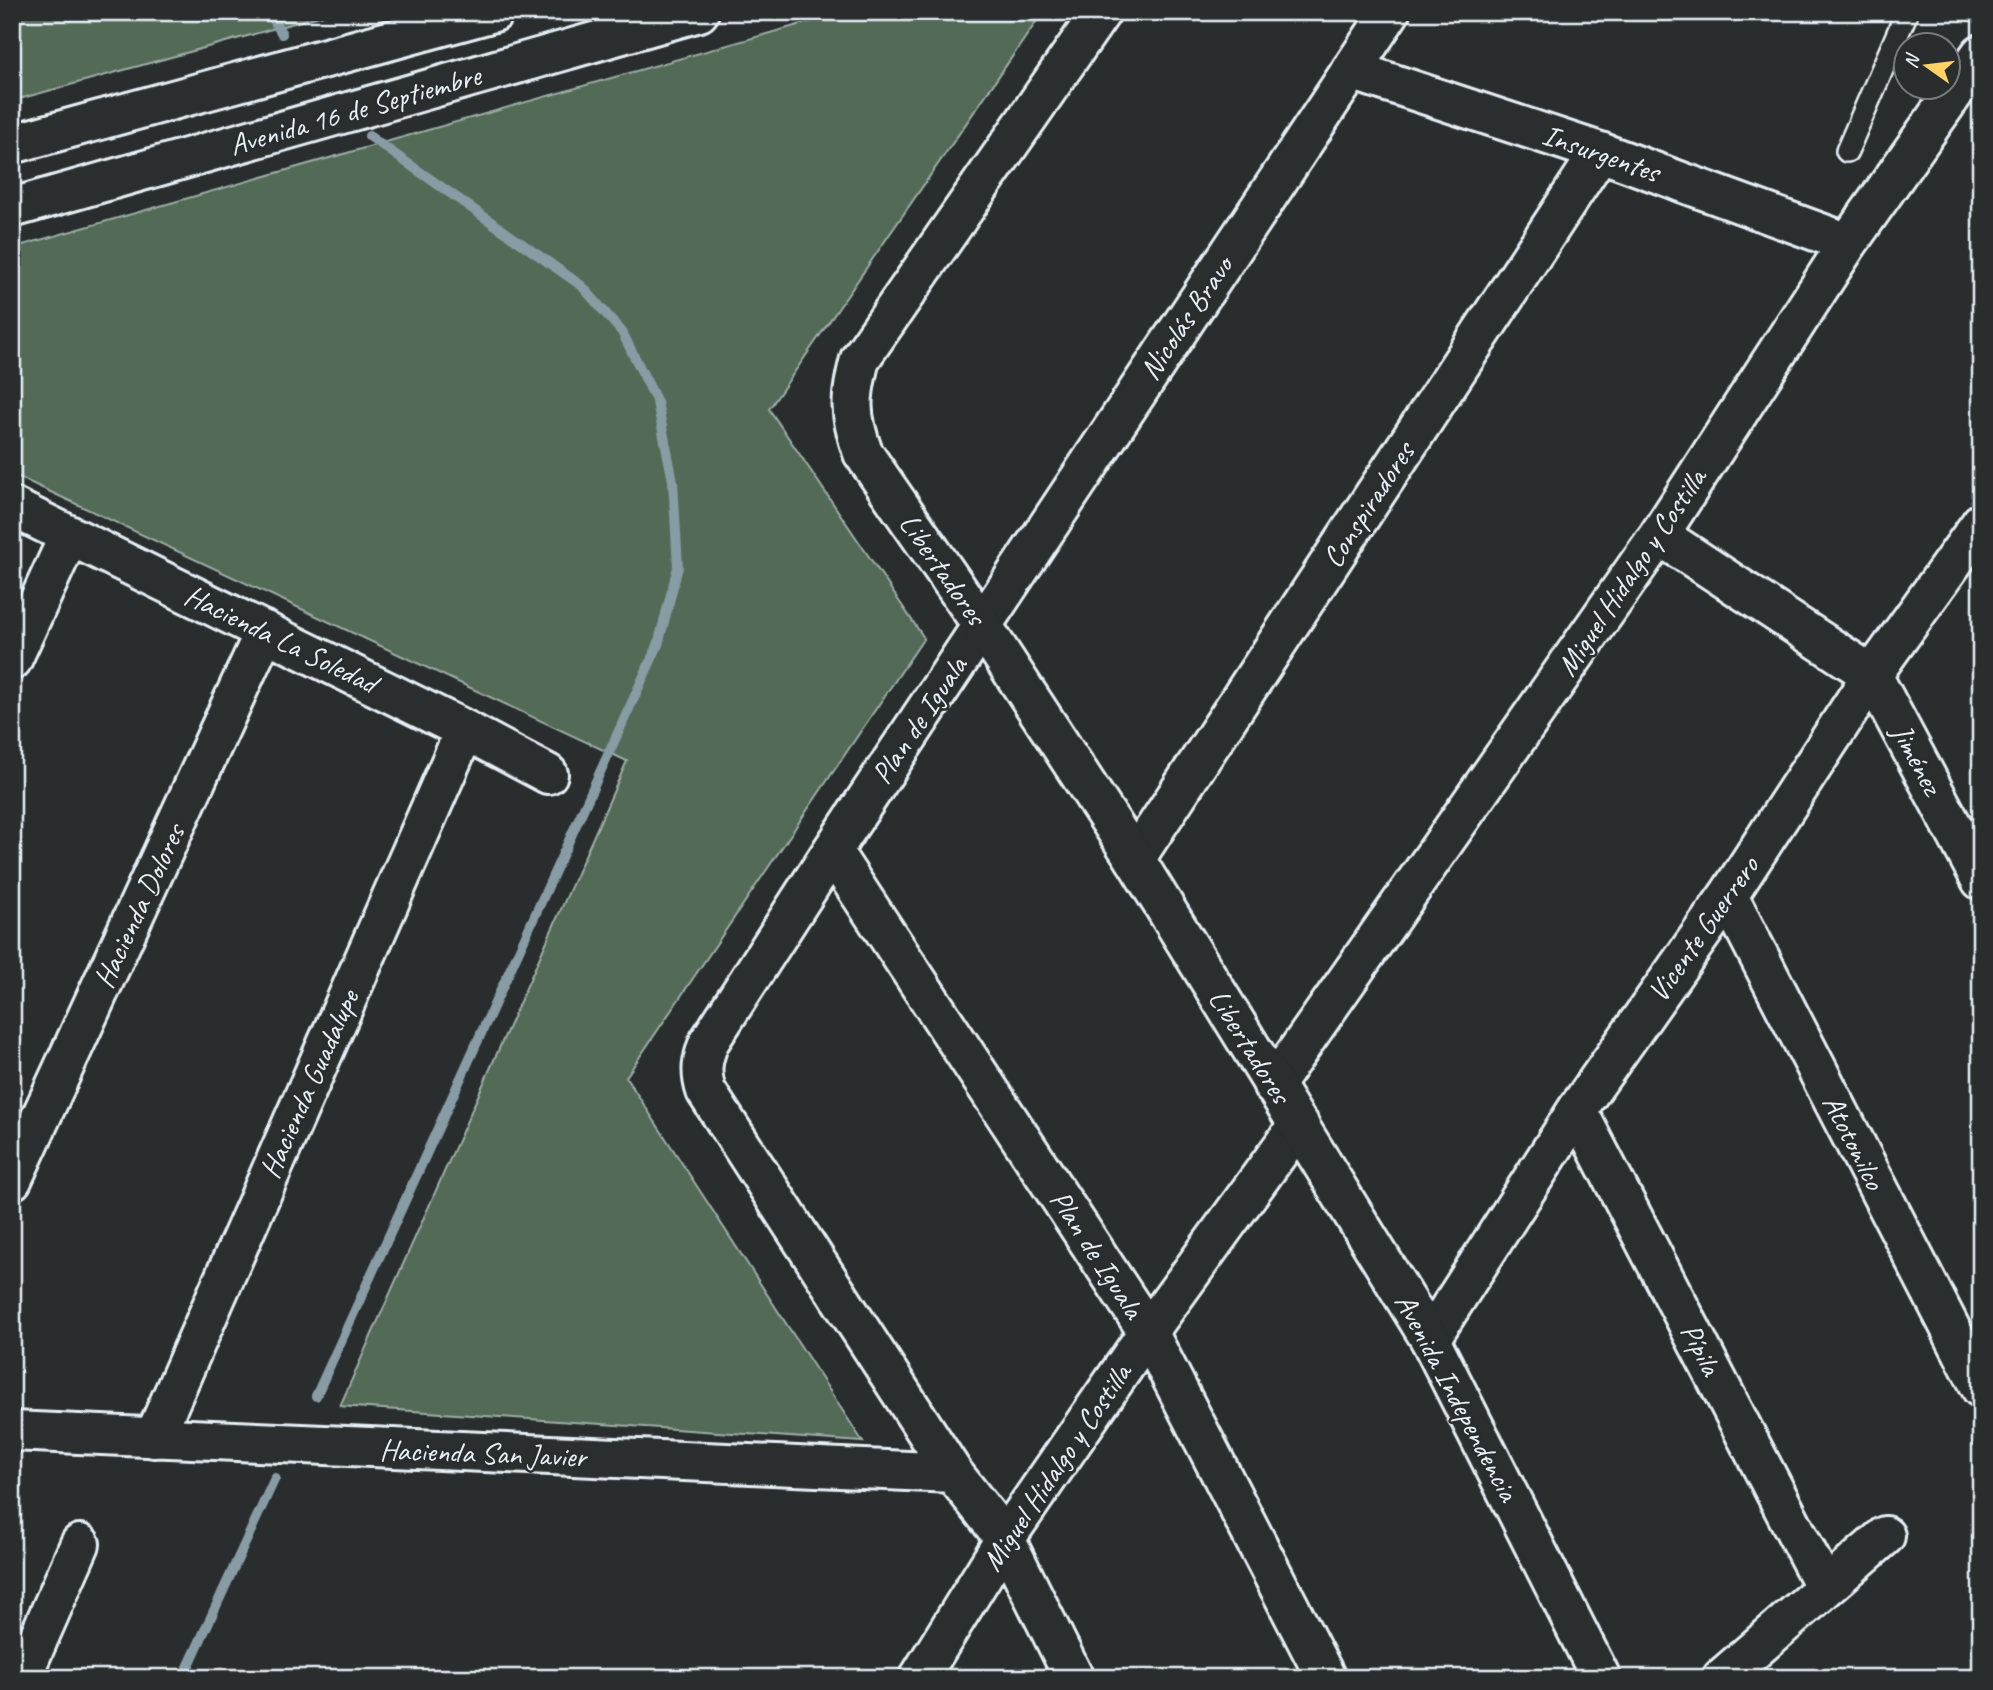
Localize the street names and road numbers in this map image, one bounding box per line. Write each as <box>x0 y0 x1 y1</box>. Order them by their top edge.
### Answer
street label: Avenida 16 de Septiembre <box>225 55 487 164</box>
street label: Insurgentes <box>1538 115 1667 192</box>
street label: Nicolás Bravo <box>1131 246 1243 387</box>
street label: Conspiradores <box>1313 433 1424 575</box>
street label: Miguel Hidalgo y Costilla <box>1548 459 1716 683</box>
street label: Libertadores <box>891 506 997 634</box>
street label: Hacienda La Soledad <box>179 576 387 704</box>
street label: Plan de Iguala <box>863 647 977 791</box>
street label: Jiménez <box>1882 715 1952 803</box>
street label: Hacienda Dolores <box>85 816 195 994</box>
street label: Vicente Guerrero <box>1639 848 1768 1009</box>
street label: Hacienda Guadalupe <box>251 982 368 1184</box>
street label: Libertadores <box>1200 982 1301 1113</box>
street label: Atotonilco <box>1814 1088 1895 1197</box>
street label: Plan de Iguala <box>1041 1183 1154 1327</box>
street label: Avenida Independencia <box>1386 1287 1529 1509</box>
street label: Pípila <box>1672 1316 1731 1383</box>
street label: Miguel Hidalgo y Costilla <box>973 1354 1141 1578</box>
street label: Hacienda San Javier <box>379 1430 589 1476</box>

